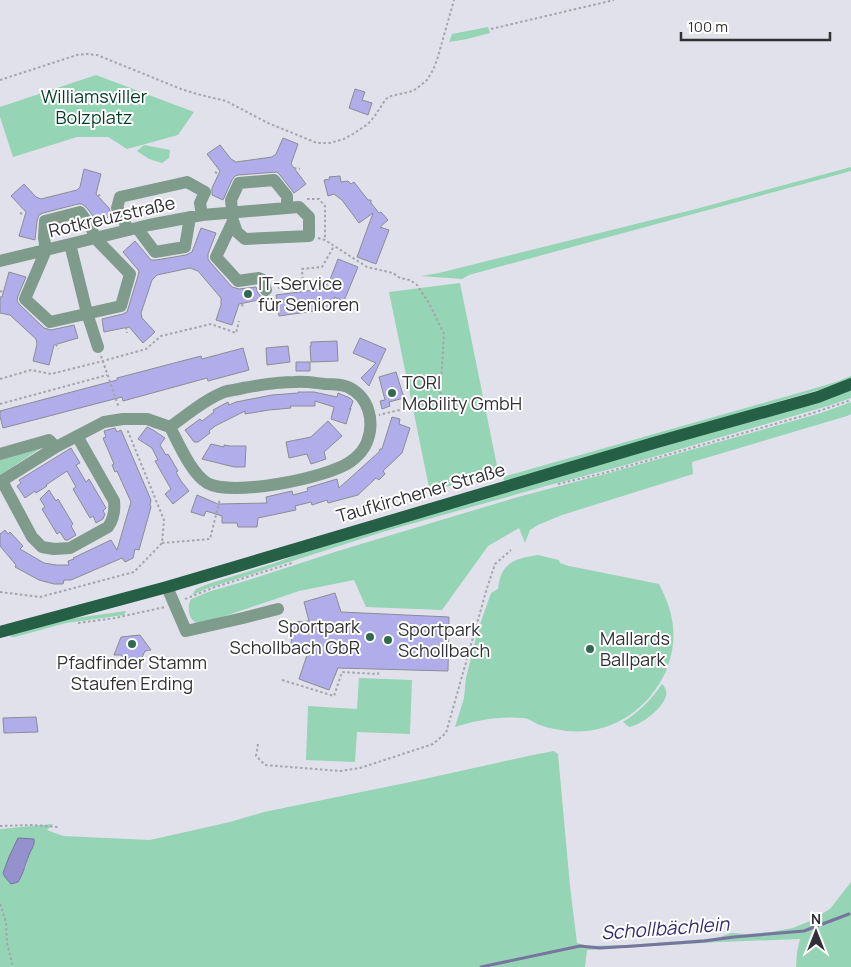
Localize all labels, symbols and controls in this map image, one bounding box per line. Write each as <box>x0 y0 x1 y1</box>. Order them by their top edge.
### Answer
scale bar <box>681 10 830 42</box>
text: 100 m <box>688 16 728 37</box>
park label: Williamsviller Bolzplatz <box>41 84 148 129</box>
street label: Rotkreuzstraße <box>46 190 177 242</box>
place label: IT-Service für Senioren <box>258 271 359 316</box>
marker: IT-Service für Senioren <box>242 288 254 300</box>
place label: TORI Mobility GmbH <box>402 370 522 415</box>
marker: TORI Mobility GmbH <box>386 387 398 399</box>
street label: Taufkirchener Straße <box>334 456 508 528</box>
place label: Sportpark Schollbach GbR <box>230 614 361 659</box>
place label: Sportpark Schollbach <box>398 617 490 662</box>
place label: Mallards Ballpark <box>600 626 670 671</box>
marker: Sportpark Schollbach GbR <box>364 631 376 643</box>
marker: Sportpark Schollbach <box>382 634 394 646</box>
marker: Pfadfinder Stamm Staufen Erding <box>126 638 138 650</box>
marker: Mallards Ballpark <box>584 643 596 655</box>
place label: Pfadfinder Stamm Staufen Erding <box>57 650 207 695</box>
north arrow <box>791 907 841 957</box>
text: N <box>811 909 821 928</box>
water label: Schollbächlein <box>600 911 731 945</box>

